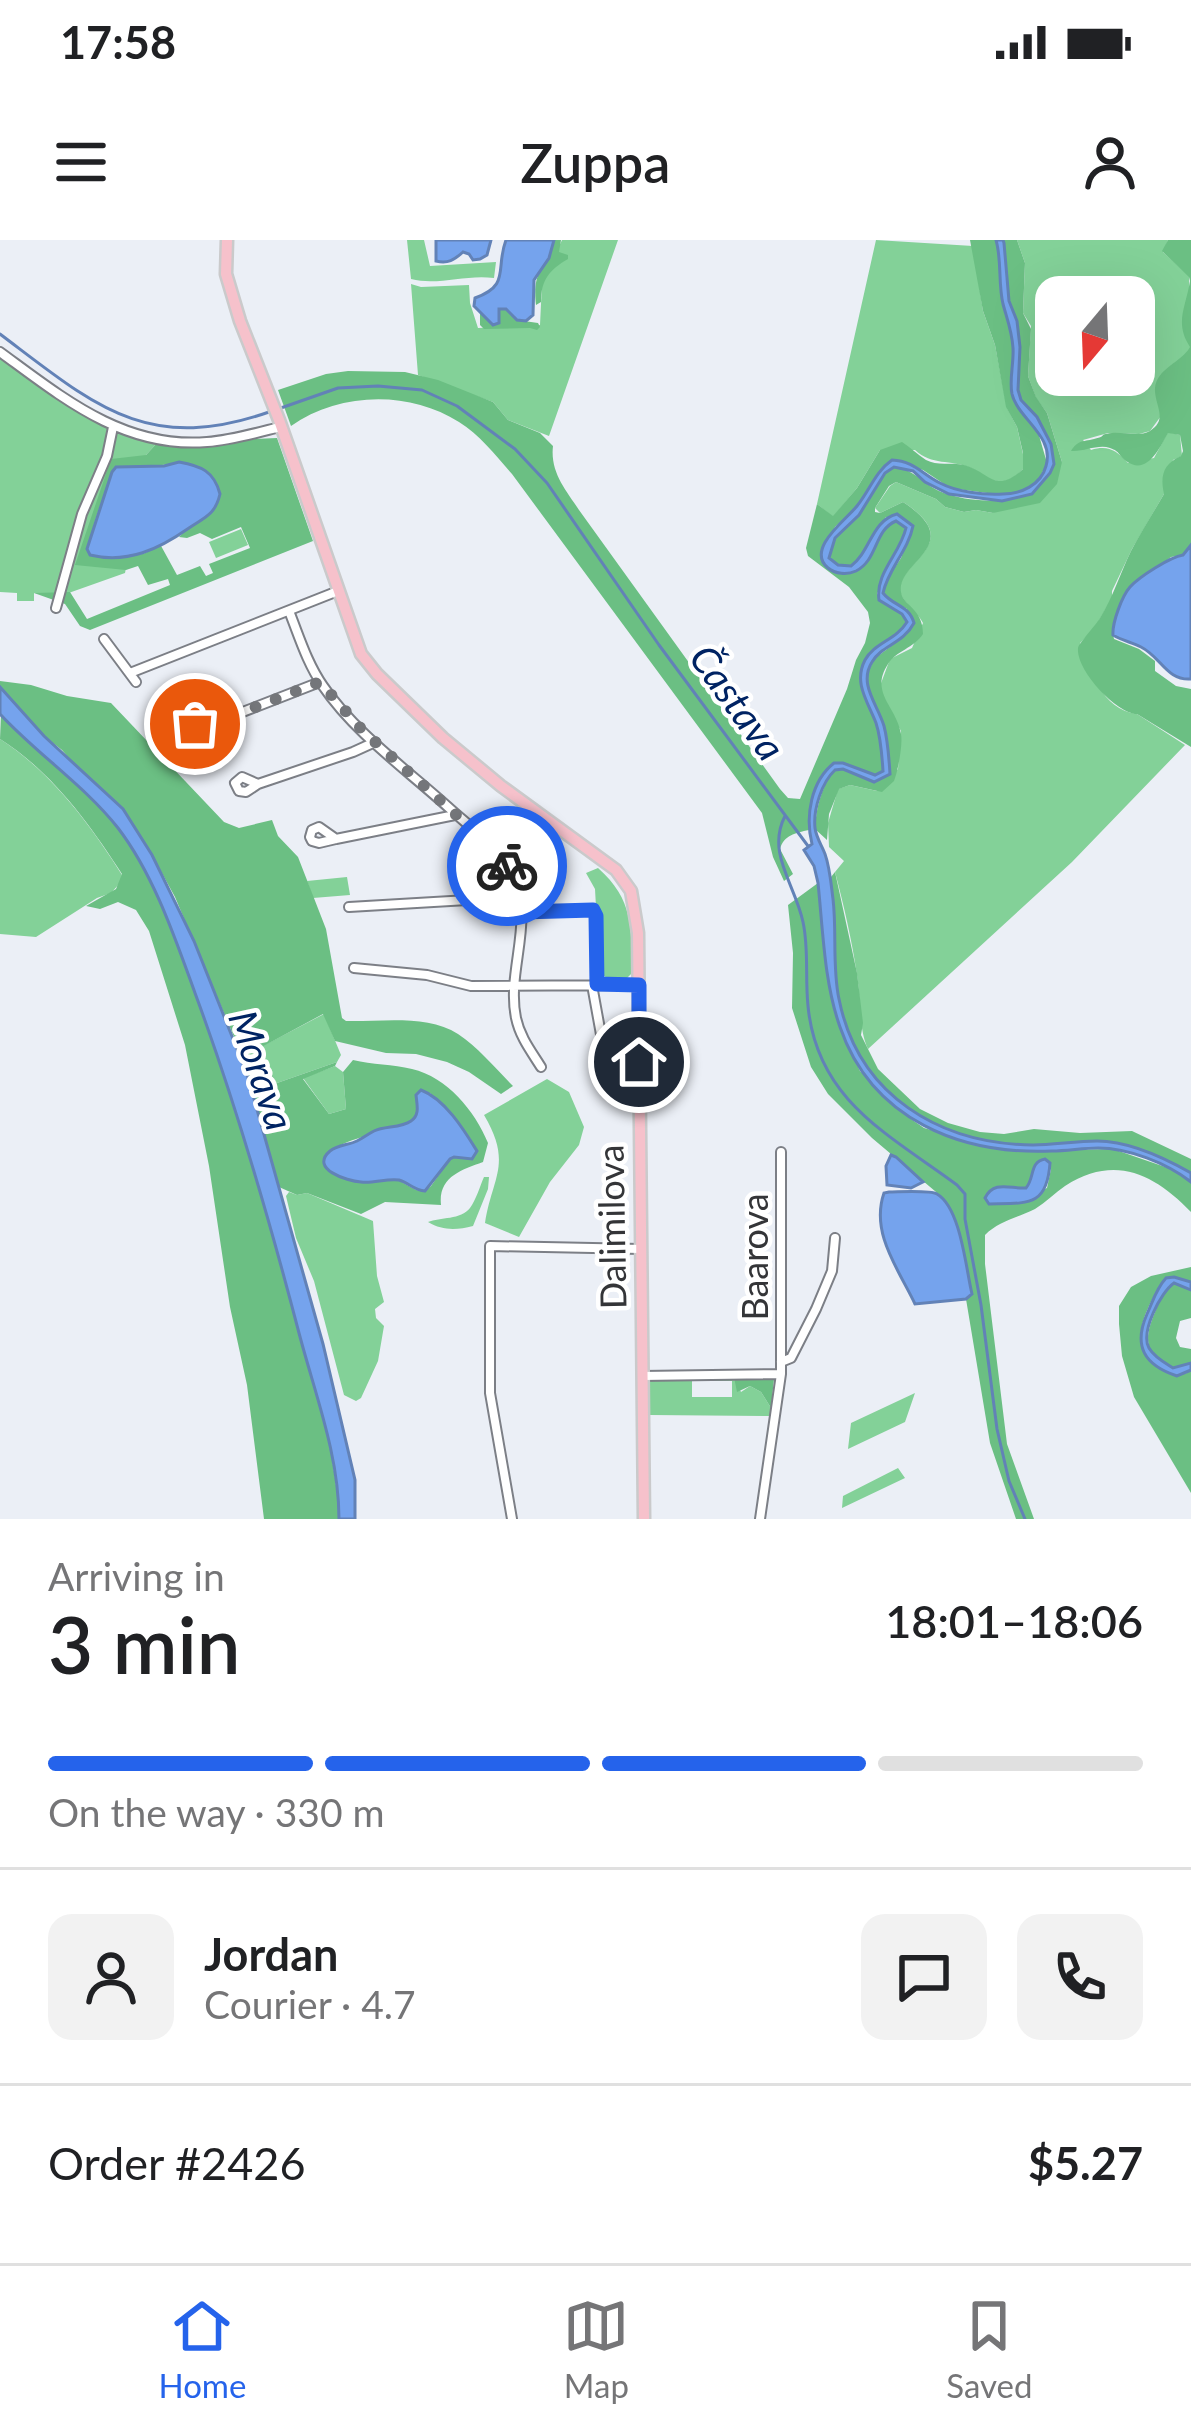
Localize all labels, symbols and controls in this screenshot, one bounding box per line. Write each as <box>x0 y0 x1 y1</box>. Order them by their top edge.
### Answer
text: 17:58 <box>60 15 176 69</box>
icon: menu <box>48 129 114 195</box>
icon: person <box>1077 129 1143 195</box>
text: Zuppa <box>521 130 670 195</box>
north arrow <box>1035 276 1155 396</box>
map controls <box>1035 276 1155 396</box>
water label: Častava <box>681 636 795 768</box>
pin <box>144 673 246 775</box>
icon: bag <box>162 691 228 757</box>
courier <box>447 806 567 926</box>
icon: bike <box>474 833 540 899</box>
water label: Morava <box>220 1004 304 1136</box>
pin <box>588 1011 690 1113</box>
icon: home <box>606 1029 672 1095</box>
street label: Dalimilova <box>588 1144 634 1310</box>
street label: Baarova <box>732 1193 776 1321</box>
text: Arriving in <box>48 1553 225 1599</box>
text: 18:01–18:06 <box>885 1594 1143 1648</box>
text: 3 min <box>48 1597 241 1691</box>
text: On the way · 330 m <box>48 1789 385 1835</box>
button: person <box>48 1914 174 2040</box>
button: chat <box>861 1914 987 2040</box>
button: phone <box>1017 1914 1143 2040</box>
text: Jordan <box>204 1927 338 1981</box>
text: Courier · 4.7 <box>204 1981 416 2027</box>
text: Order #2426 <box>48 2136 306 2190</box>
text: $5.27 <box>1028 2136 1143 2190</box>
tab: Home <box>158 2293 246 2405</box>
tab: Map <box>563 2293 629 2405</box>
tab: Saved <box>946 2293 1033 2405</box>

